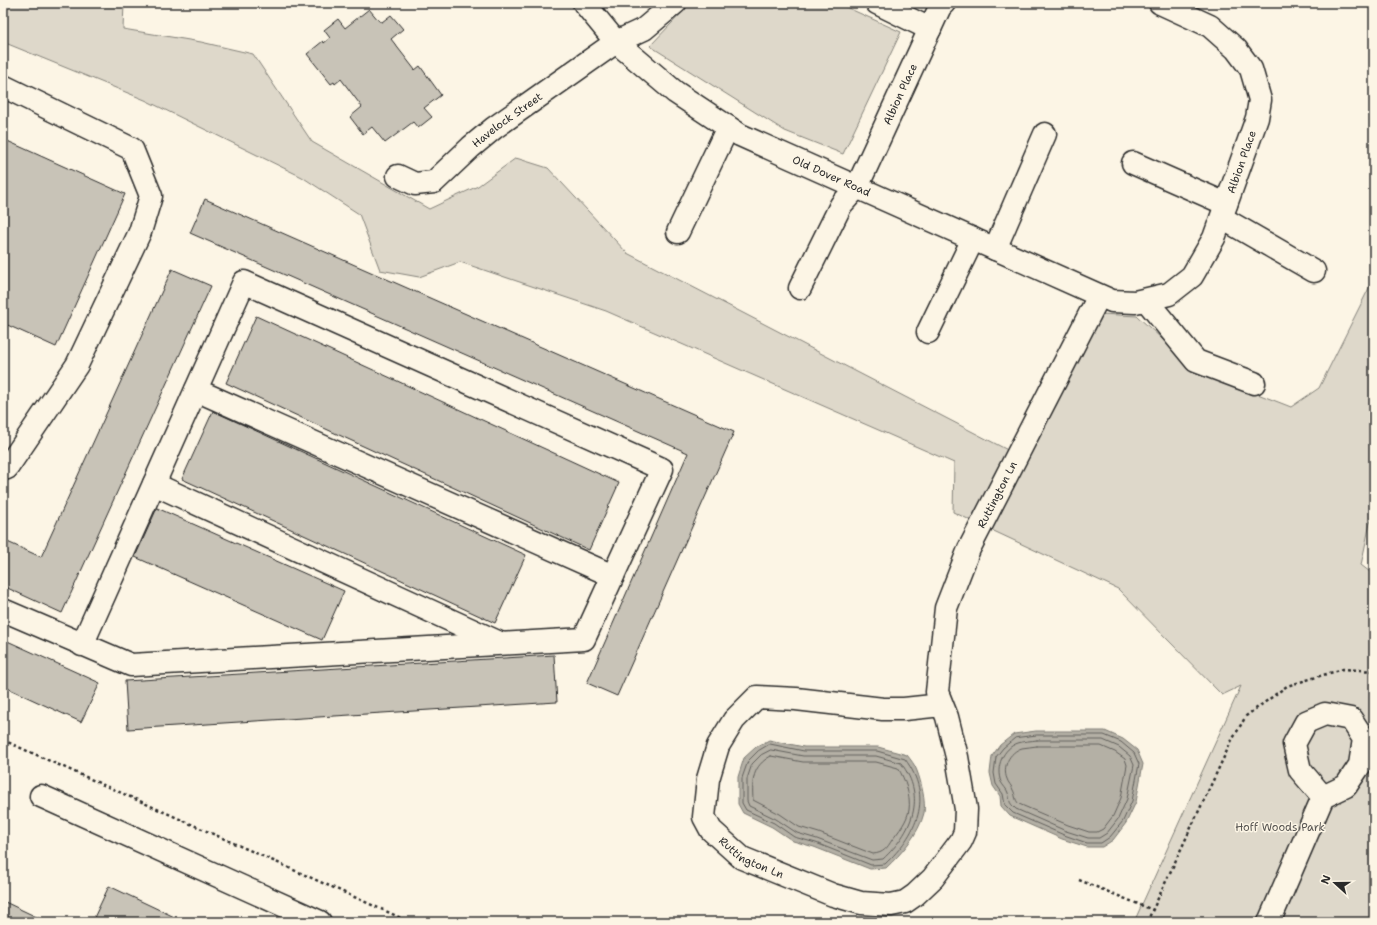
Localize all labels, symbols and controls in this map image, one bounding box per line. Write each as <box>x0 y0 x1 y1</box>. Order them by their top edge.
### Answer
street label: Albion Place <box>879 61 920 127</box>
street label: Havelock Street <box>469 89 545 151</box>
street label: Albion Place <box>1223 128 1259 195</box>
street label: Old Dover Road <box>790 152 873 200</box>
street label: Ruttington Ln <box>974 458 1021 531</box>
park label: Hoff Woods Park <box>1235 820 1325 835</box>
street label: Ruttington Ln <box>716 833 786 882</box>
north arrow <box>1315 863 1355 903</box>
text: N <box>1318 873 1335 886</box>

